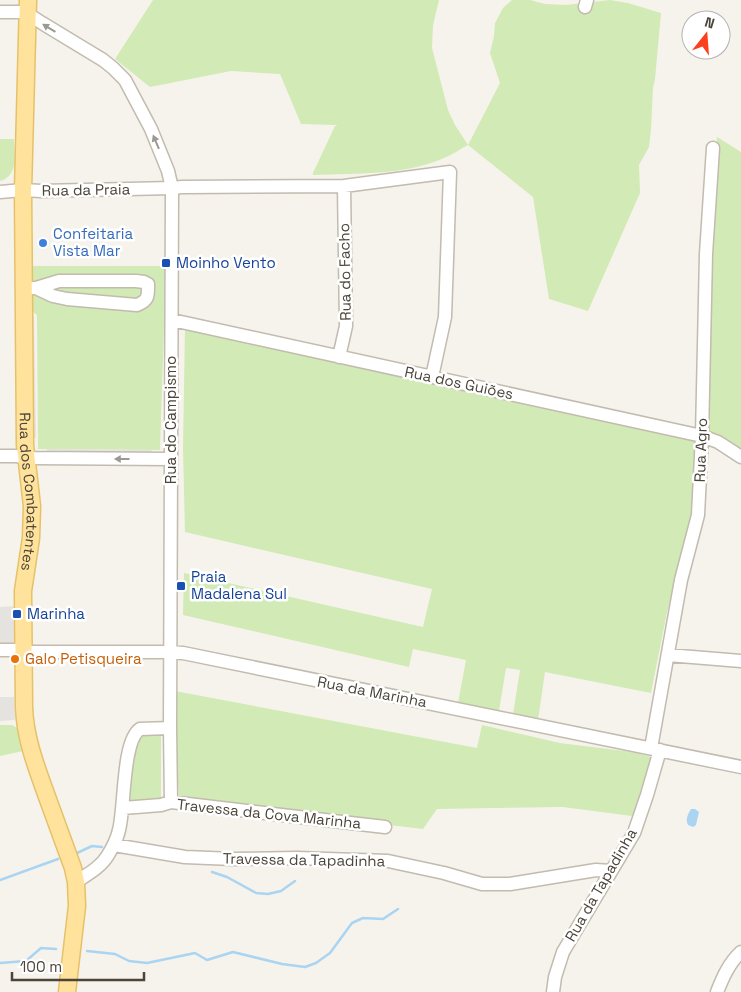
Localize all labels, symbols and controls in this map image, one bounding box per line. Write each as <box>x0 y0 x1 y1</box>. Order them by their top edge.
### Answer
north arrow <box>681 10 731 60</box>
text: N <box>703 13 717 33</box>
one-way arrow <box>42 23 55 32</box>
one-way arrow <box>152 134 160 149</box>
street label: Rua da Praia <box>42 179 131 200</box>
street label: Rua do Facho <box>334 223 355 321</box>
place label: Confeitaria Vista Mar <box>53 224 134 260</box>
marker: Confeitaria Vista Mar <box>37 237 49 249</box>
place label: Moinho Vento <box>176 253 276 272</box>
marker: Moinho Vento <box>160 257 172 269</box>
street label: Rua do Campismo <box>161 356 180 484</box>
street label: Rua dos Guiões <box>403 362 515 403</box>
street label: Rua dos Combatentes <box>16 412 42 572</box>
street label: Rua Agro <box>690 417 711 483</box>
one-way arrow <box>114 454 130 462</box>
place label: Praia Madalena Sul <box>191 567 287 603</box>
marker: Praia Madalena Sul <box>175 580 187 592</box>
place label: Marinha <box>27 604 85 623</box>
marker: Marinha <box>11 608 23 620</box>
place label: Galo Petisqueira <box>25 649 142 668</box>
marker: Galo Petisqueira <box>9 653 21 665</box>
street label: Rua da Marinha <box>316 672 429 712</box>
street label: Travessa da Cova Marinha <box>176 794 363 833</box>
street label: Rua da Tapadinha <box>560 824 641 945</box>
street label: Travessa da Tapadinha <box>223 849 386 870</box>
scale bar <box>12 950 145 982</box>
text: 100 m <box>20 957 62 976</box>

